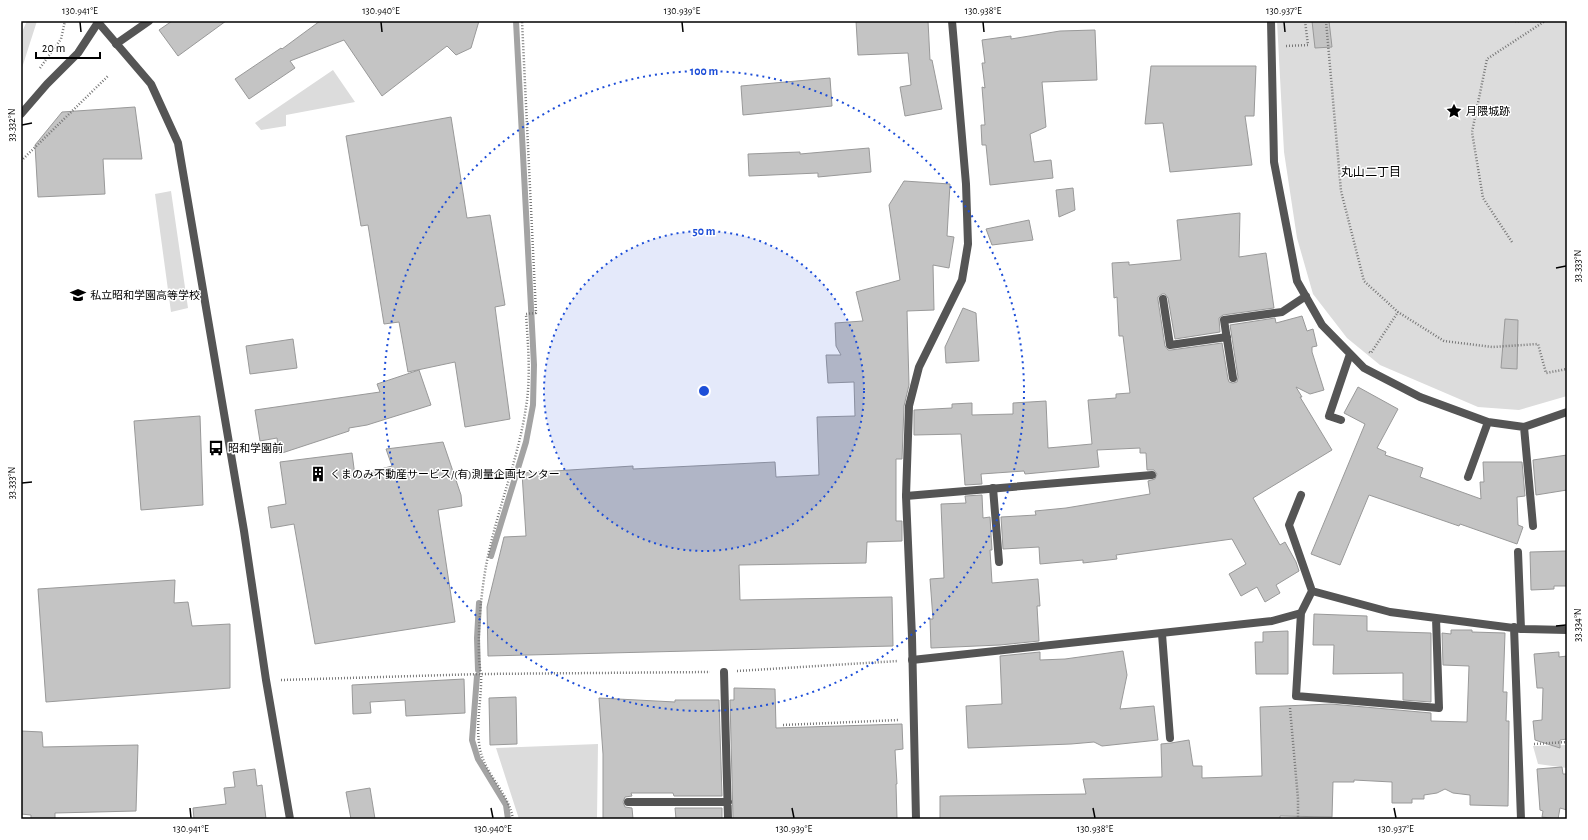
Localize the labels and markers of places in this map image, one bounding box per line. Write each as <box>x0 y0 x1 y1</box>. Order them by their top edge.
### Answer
place icon: 月隈城跡 <box>1445 102 1463 120</box>
place label: 月隈城跡 <box>1466 105 1510 117</box>
school or university icon: 私立昭和学園高等学校 <box>69 286 87 304</box>
place label: 私立昭和学園高等学校 <box>90 289 200 301</box>
centre of rings <box>697 384 711 398</box>
bus stop icon: 昭和学園前 <box>207 439 225 457</box>
place label: 昭和学園前 <box>228 442 283 454</box>
building icon: くまのみ不動産サービス/(有)測量企画センター <box>309 465 327 483</box>
place label: くまのみ不動産サービス/(有)測量企画センター <box>330 468 560 480</box>

